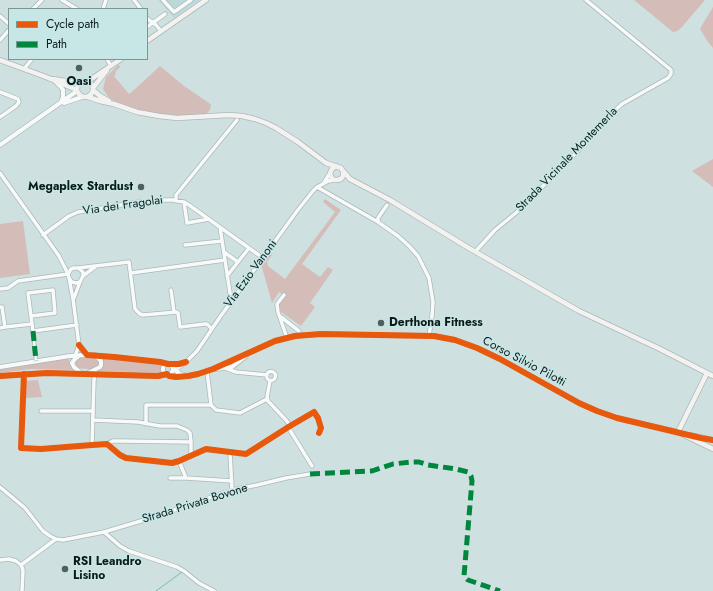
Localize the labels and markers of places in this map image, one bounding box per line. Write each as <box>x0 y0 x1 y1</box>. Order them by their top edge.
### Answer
marker: Oasi <box>74 63 84 73</box>
place label: Oasi <box>66 75 92 89</box>
place label: Megaplex Stardust <box>28 180 133 194</box>
marker: Megaplex Stardust <box>136 182 146 192</box>
place label: Derthona Fitness <box>389 316 483 330</box>
marker: Derthona Fitness <box>376 318 386 328</box>
place label: RSI Leandro Lisino <box>73 555 142 583</box>
marker: RSI Leandro Lisino <box>60 564 70 574</box>

